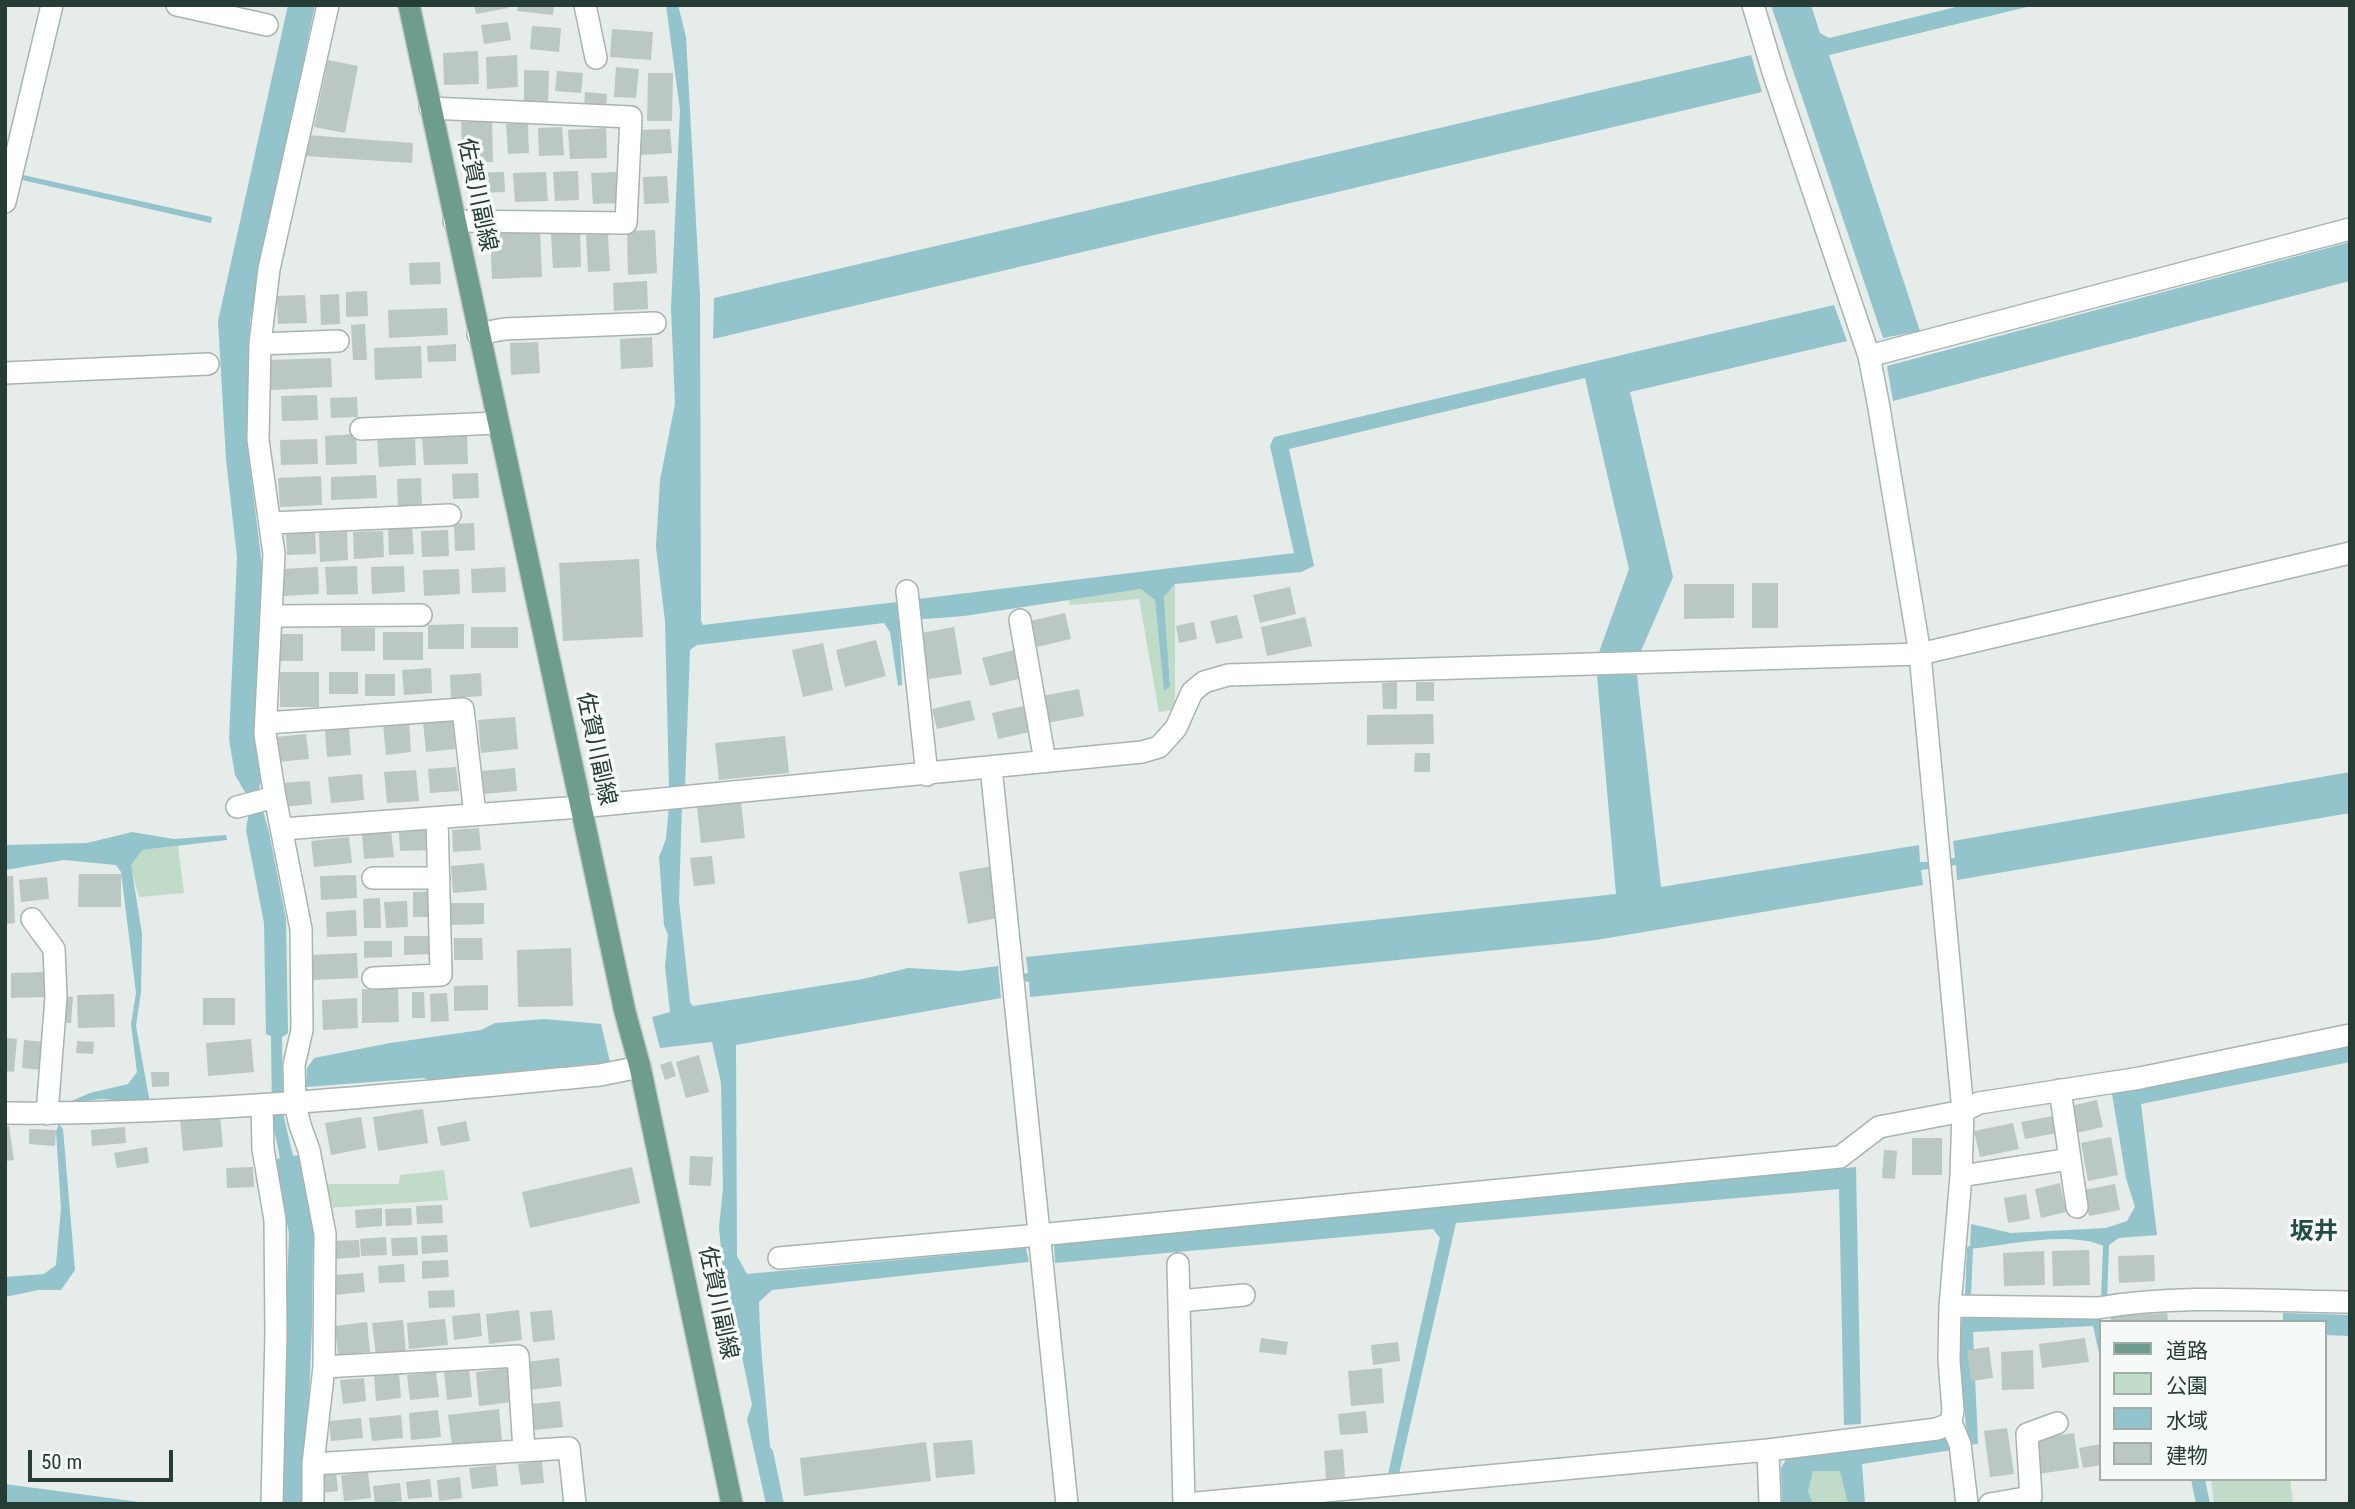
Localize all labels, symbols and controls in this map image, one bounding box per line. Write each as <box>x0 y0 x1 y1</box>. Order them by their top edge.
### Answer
street label: 佐賀川副線 <box>451 136 501 254</box>
street label: 佐賀川副線 <box>570 690 620 808</box>
district label: 坂井 <box>2290 1219 2338 1247</box>
street label: 佐賀川副線 <box>692 1244 742 1362</box>
legend <box>2100 1320 2327 1481</box>
text: 道路 <box>2166 1339 2208 1363</box>
text: 公園 <box>2166 1374 2208 1398</box>
text: 水域 <box>2166 1409 2208 1433</box>
scale bar <box>32 1436 177 1480</box>
text: 建物 <box>2166 1444 2208 1468</box>
text: 50 m <box>41 1450 82 1474</box>

